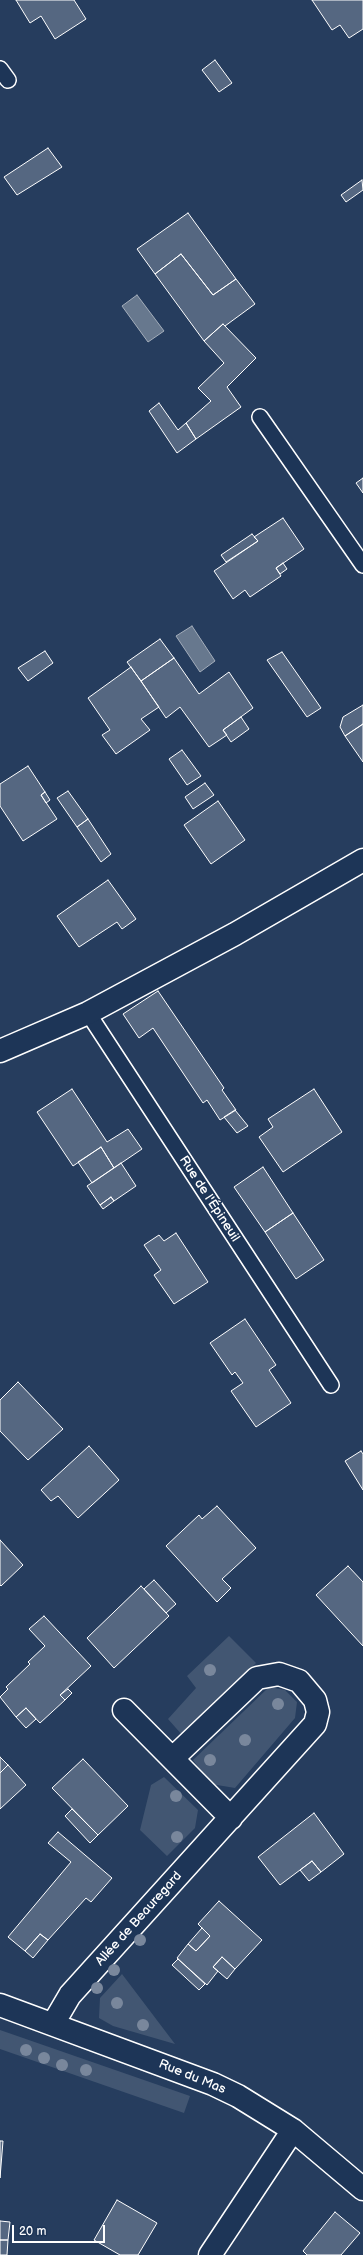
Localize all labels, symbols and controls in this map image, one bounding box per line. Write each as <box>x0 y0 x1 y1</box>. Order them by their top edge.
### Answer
street label: Rue de l'Épineuil <box>175 1153 243 1245</box>
street label: Allée de Beauregard <box>93 1869 185 1969</box>
street label: Rue du Mas <box>156 2056 228 2098</box>
scale bar <box>14 2217 107 2243</box>
text: 20 m <box>19 2224 46 2239</box>

